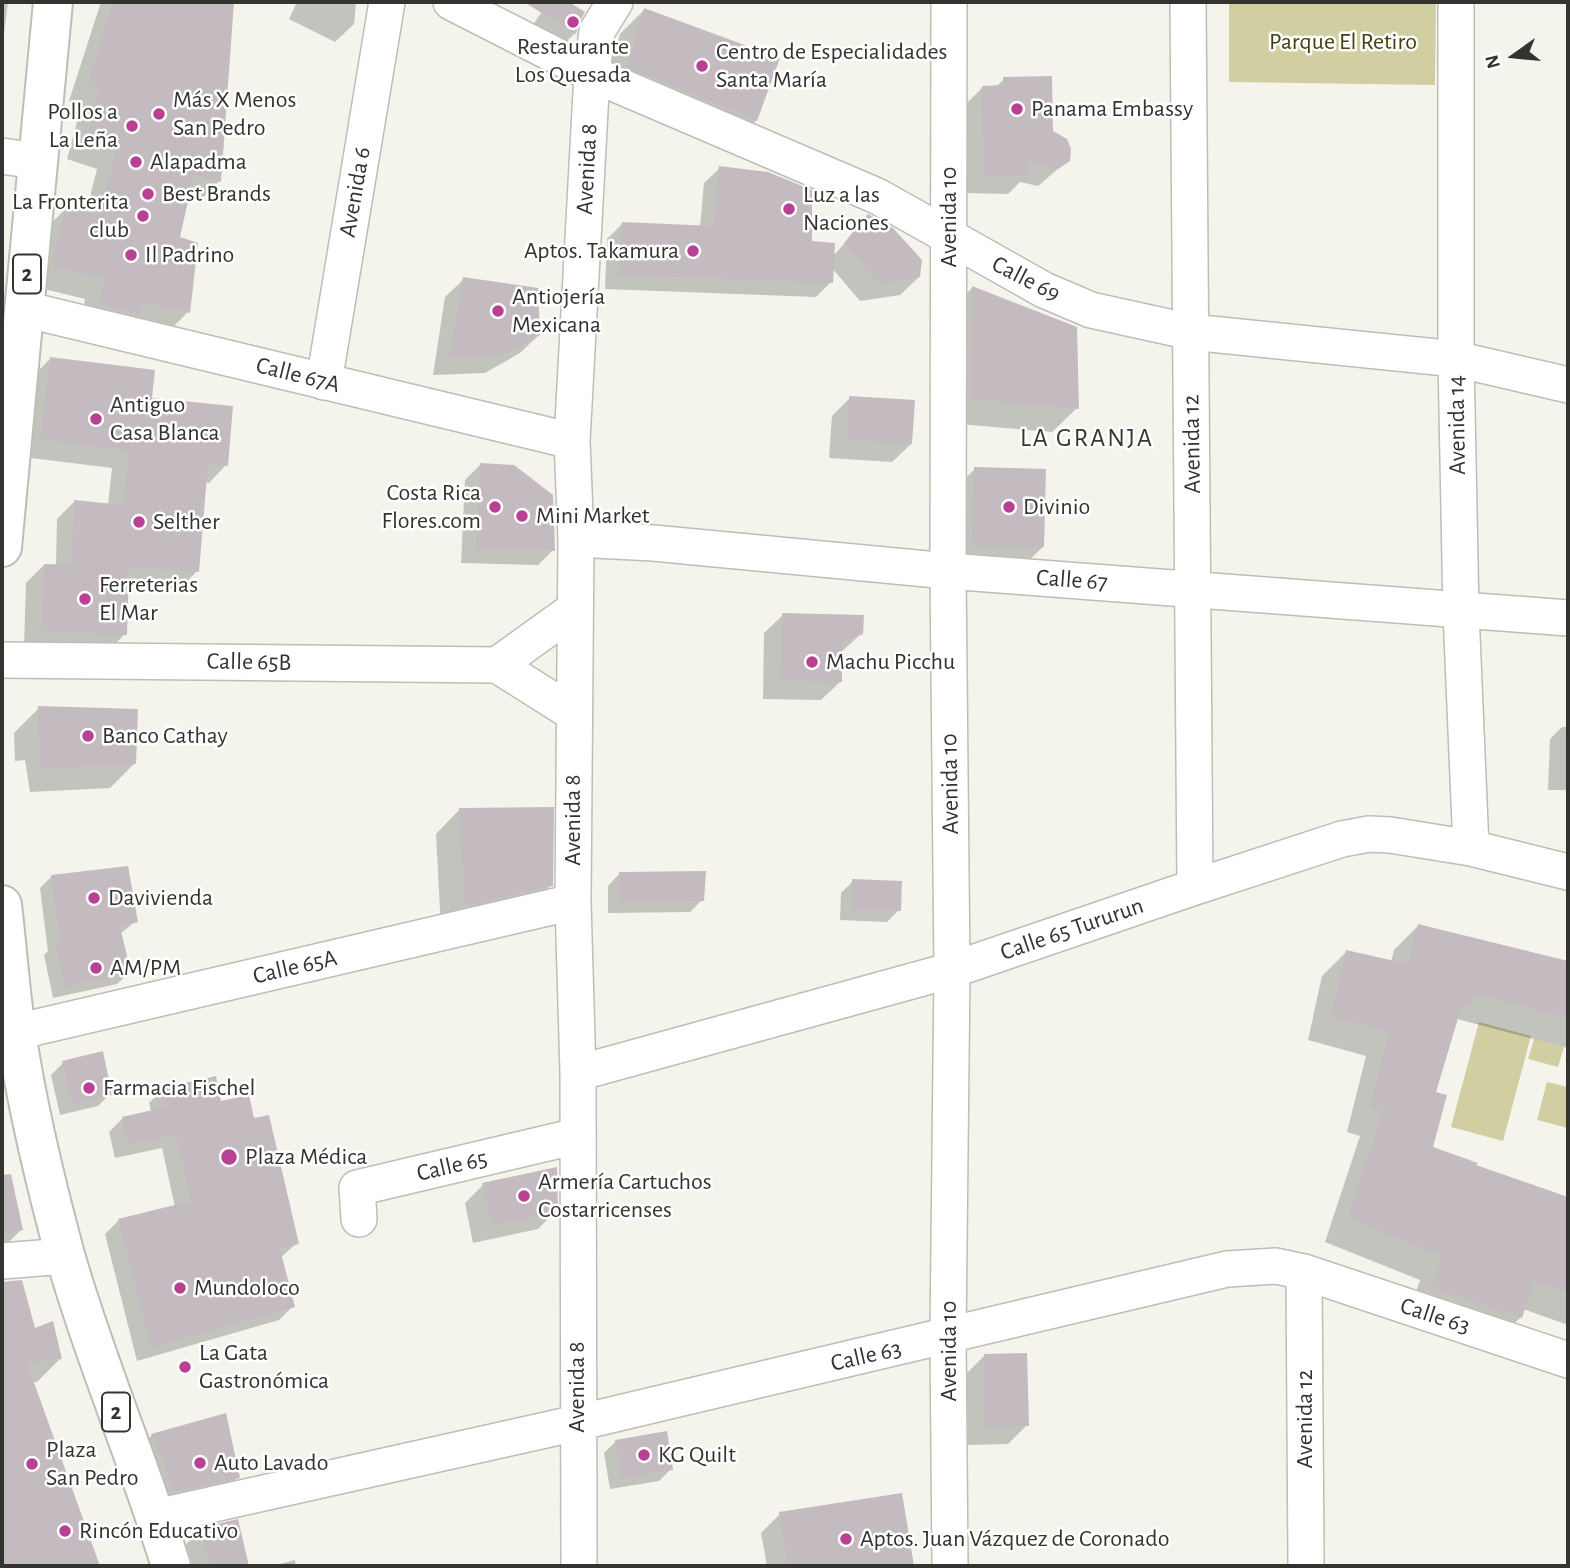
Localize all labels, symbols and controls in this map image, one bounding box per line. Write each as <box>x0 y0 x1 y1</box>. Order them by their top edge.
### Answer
marker: Restaurante Los Quesada <box>565 14 581 30</box>
north arrow <box>1479 21 1549 91</box>
park label: Parque El Retiro <box>1269 28 1417 56</box>
place label: Restaurante Los Quesada <box>515 33 631 89</box>
place label: Centro de Especialidades Santa María <box>716 38 948 94</box>
text: N <box>1482 53 1504 70</box>
marker: Centro de Especialidades Santa María <box>694 58 710 74</box>
place label: Más X Menos San Pedro <box>173 86 296 142</box>
place label: Panama Embassy <box>1031 95 1193 123</box>
place label: Pollos a La Leña <box>47 98 118 154</box>
marker: Panama Embassy <box>1009 101 1025 117</box>
marker: Más X Menos San Pedro <box>151 106 167 122</box>
marker: Pollos a La Leña <box>124 118 140 134</box>
street label: Avenida 8 <box>570 123 604 215</box>
street label: Avenida 6 <box>333 145 377 239</box>
place label: Alapadma <box>150 148 247 176</box>
marker: Alapadma <box>128 154 144 170</box>
street label: Avenida 10 <box>935 167 963 267</box>
place label: Best Brands <box>162 180 271 208</box>
place label: Luz a las Naciones <box>803 181 889 237</box>
marker: Best Brands <box>140 186 156 202</box>
place label: La Fronterita club <box>12 188 129 244</box>
marker: Luz a las Naciones <box>781 201 797 217</box>
marker: La Fronterita club <box>135 208 151 224</box>
place label: Aptos. Takamura <box>524 237 679 265</box>
place label: Il Padrino <box>145 241 234 269</box>
marker: Aptos. Takamura <box>685 243 701 259</box>
marker: Il Padrino <box>123 247 139 263</box>
street label: Calle 69 <box>987 250 1065 308</box>
road number: 2 <box>13 255 41 294</box>
place label: Antiojería Mexicana <box>512 283 605 339</box>
marker: Antiojería Mexicana <box>490 303 506 319</box>
street label: Calle 67A <box>253 351 343 399</box>
street label: Avenida 14 <box>1442 375 1472 475</box>
place label: Antiguo Casa Blanca <box>110 391 220 447</box>
street label: Avenida 12 <box>1177 394 1207 494</box>
marker: Antiguo Casa Blanca <box>88 411 104 427</box>
district label: LA GRANJA <box>1021 422 1153 454</box>
place label: Costa Rica Flores.com <box>381 479 481 535</box>
place label: Divinio <box>1023 493 1090 521</box>
marker: Costa Rica Flores.com <box>487 499 503 515</box>
marker: Divinio <box>1001 499 1017 515</box>
place label: Mini Market <box>536 502 649 530</box>
place label: Selther <box>153 508 220 536</box>
marker: Mini Market <box>514 508 530 524</box>
marker: Selther <box>131 514 147 530</box>
street label: Calle 67 <box>1035 563 1109 597</box>
place label: Ferreterias El Mar <box>99 571 198 627</box>
marker: Ferreterias El Mar <box>77 591 93 607</box>
street label: Calle 65B <box>206 647 292 677</box>
place label: Machu Picchu <box>826 648 955 676</box>
marker: Machu Picchu <box>804 654 820 670</box>
place label: Banco Cathay <box>102 722 228 750</box>
marker: Banco Cathay <box>80 728 96 744</box>
street label: Avenida 10 <box>935 733 965 835</box>
street label: Avenida 8 <box>559 774 587 866</box>
place label: Davivienda <box>108 884 213 912</box>
marker: Davivienda <box>86 890 102 906</box>
street label: Calle 65 Tururun <box>997 891 1147 967</box>
street label: Calle 65A <box>250 943 340 991</box>
place label: AM/PM <box>110 954 181 982</box>
marker: AM/PM <box>88 960 104 976</box>
place label: Farmacia Fischel <box>103 1074 255 1102</box>
marker: Farmacia Fischel <box>81 1080 97 1096</box>
place label: Plaza Médica <box>245 1143 367 1171</box>
street label: Calle 65 <box>414 1144 490 1188</box>
marker: Plaza Médica <box>219 1147 239 1167</box>
place label: Armería Cartuchos Costarricenses <box>538 1168 712 1224</box>
marker: Armería Cartuchos Costarricenses <box>516 1188 532 1204</box>
place label: Mundoloco <box>194 1274 300 1302</box>
marker: Mundoloco <box>172 1280 188 1296</box>
street label: Calle 63 <box>1396 1291 1474 1341</box>
street label: Avenida 10 <box>935 1301 963 1401</box>
street label: Calle 63 <box>828 1334 904 1378</box>
place label: La Gata Gastronómica <box>199 1339 329 1395</box>
street label: Avenida 8 <box>563 1341 591 1433</box>
marker: La Gata Gastronómica <box>177 1359 193 1375</box>
street label: Avenida 12 <box>1291 1369 1319 1469</box>
road number: 2 <box>102 1392 130 1432</box>
place label: Plaza San Pedro <box>46 1436 139 1492</box>
place label: KG Quilt <box>658 1441 736 1469</box>
marker: KG Quilt <box>636 1447 652 1463</box>
place label: Auto Lavado <box>214 1449 329 1477</box>
marker: Auto Lavado <box>192 1455 208 1471</box>
marker: Plaza San Pedro <box>24 1456 40 1472</box>
place label: Rincón Educativo <box>79 1517 238 1545</box>
marker: Rincón Educativo <box>57 1523 73 1539</box>
place label: Aptos. Juan Vázquez de Coronado <box>860 1525 1169 1553</box>
marker: Aptos. Juan Vázquez de Coronado <box>838 1531 854 1547</box>

